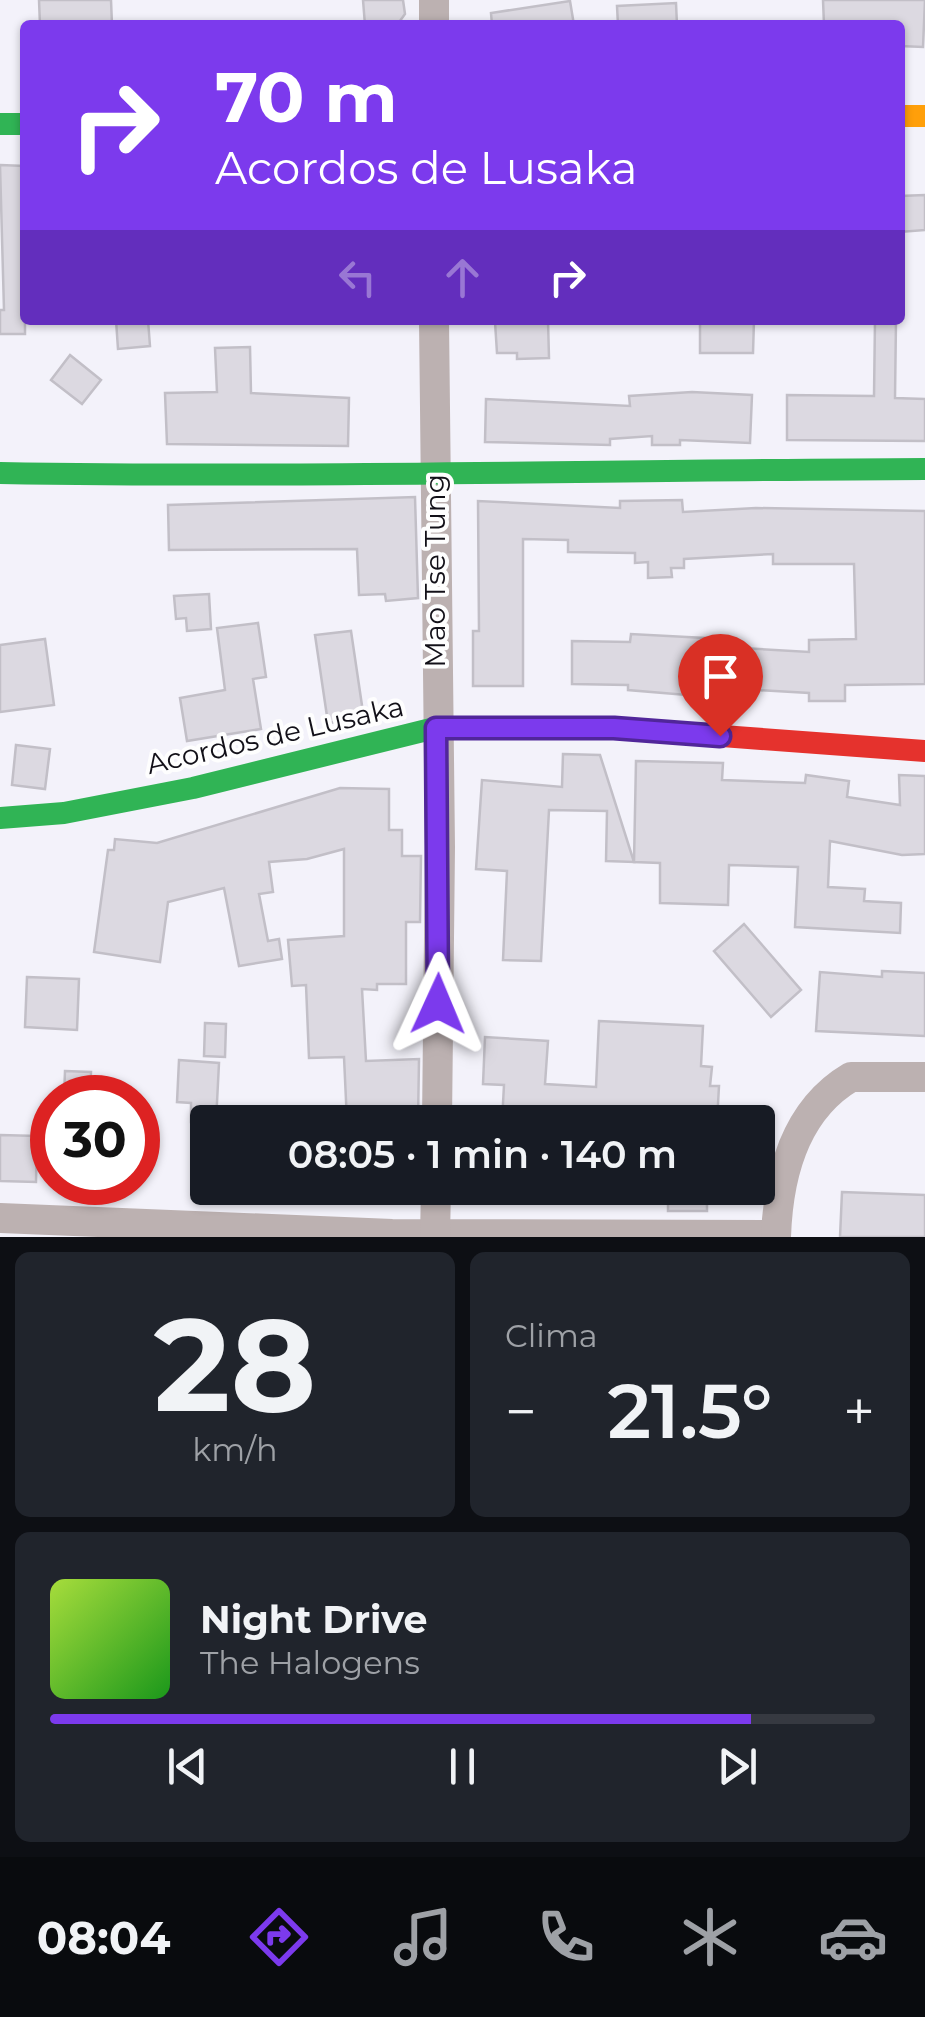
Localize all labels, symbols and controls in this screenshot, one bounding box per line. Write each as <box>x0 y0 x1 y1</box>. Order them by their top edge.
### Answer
text: 70 m <box>215 54 398 140</box>
icon: right <box>50 60 180 190</box>
text: Acordos de Lusaka <box>215 140 638 195</box>
icon: left <box>330 250 385 305</box>
icon: ahead <box>435 250 490 305</box>
icon: right <box>540 250 595 305</box>
street label: Mao Tse Tung <box>418 474 452 668</box>
pin <box>678 634 763 737</box>
icon: arrive <box>693 649 748 704</box>
street label: Acordos de Lusaka <box>143 689 407 781</box>
position arrow <box>386 952 490 1056</box>
speed limit sign: 30 <box>30 1075 160 1205</box>
text: 08:05 · 1 min · 140 m <box>288 1131 677 1178</box>
text: 28 <box>154 1285 316 1444</box>
text: Clima <box>505 1316 598 1355</box>
text: 21.5° <box>607 1365 773 1457</box>
text: − <box>505 1378 537 1445</box>
text: + <box>843 1378 875 1445</box>
text: km/h <box>192 1430 278 1469</box>
text: Night Drive <box>200 1596 427 1643</box>
text: The Halogens <box>200 1643 420 1682</box>
icon: previous <box>160 1739 215 1794</box>
icon: pause <box>435 1739 490 1794</box>
icon: next <box>710 1739 765 1794</box>
icon: directions <box>244 1902 314 1972</box>
icon: music <box>388 1902 458 1972</box>
icon: phone <box>531 1902 601 1972</box>
icon: climate <box>675 1902 745 1972</box>
icon: car <box>818 1902 888 1972</box>
text: 08:04 <box>37 1910 170 1965</box>

